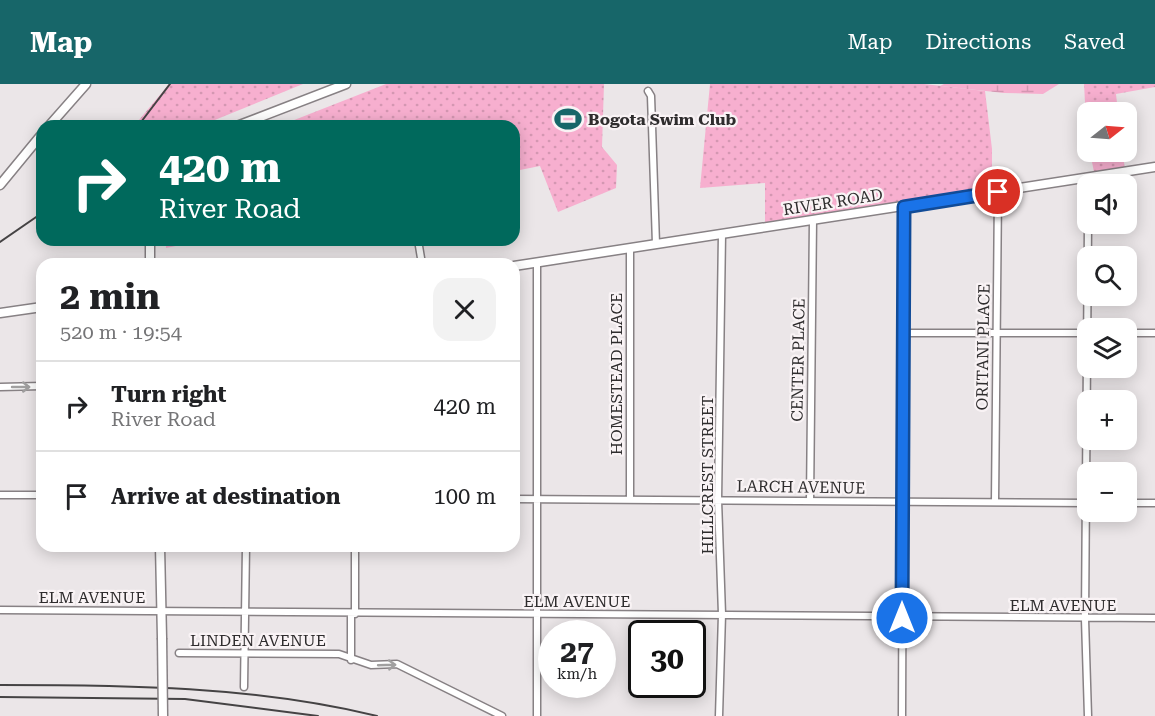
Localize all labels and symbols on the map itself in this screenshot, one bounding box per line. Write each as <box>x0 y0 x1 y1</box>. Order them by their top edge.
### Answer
north arrow <box>1077 102 1137 162</box>
sports icon: Bogota Swim Club <box>553 104 583 134</box>
place label: Bogota Swim Club <box>588 110 736 129</box>
pin <box>972 166 1023 217</box>
street label: RIVER ROAD <box>782 185 884 219</box>
street label: ORITANI PLACE <box>972 283 994 411</box>
street label: HOMESTEAD PLACE <box>607 293 626 455</box>
street label: CENTER PLACE <box>787 298 809 422</box>
one-way arrow <box>11 381 30 392</box>
street label: HILLCREST STREET <box>698 395 717 555</box>
street label: LARCH AVENUE <box>736 476 866 498</box>
position arrow <box>870 586 934 650</box>
street label: ELM AVENUE <box>38 588 146 607</box>
street label: ELM AVENUE <box>523 592 631 611</box>
street label: ELM AVENUE <box>1009 596 1117 615</box>
speed limit sign: 30 <box>628 620 706 698</box>
street label: LINDEN AVENUE <box>190 631 326 650</box>
one-way arrow <box>376 659 396 670</box>

